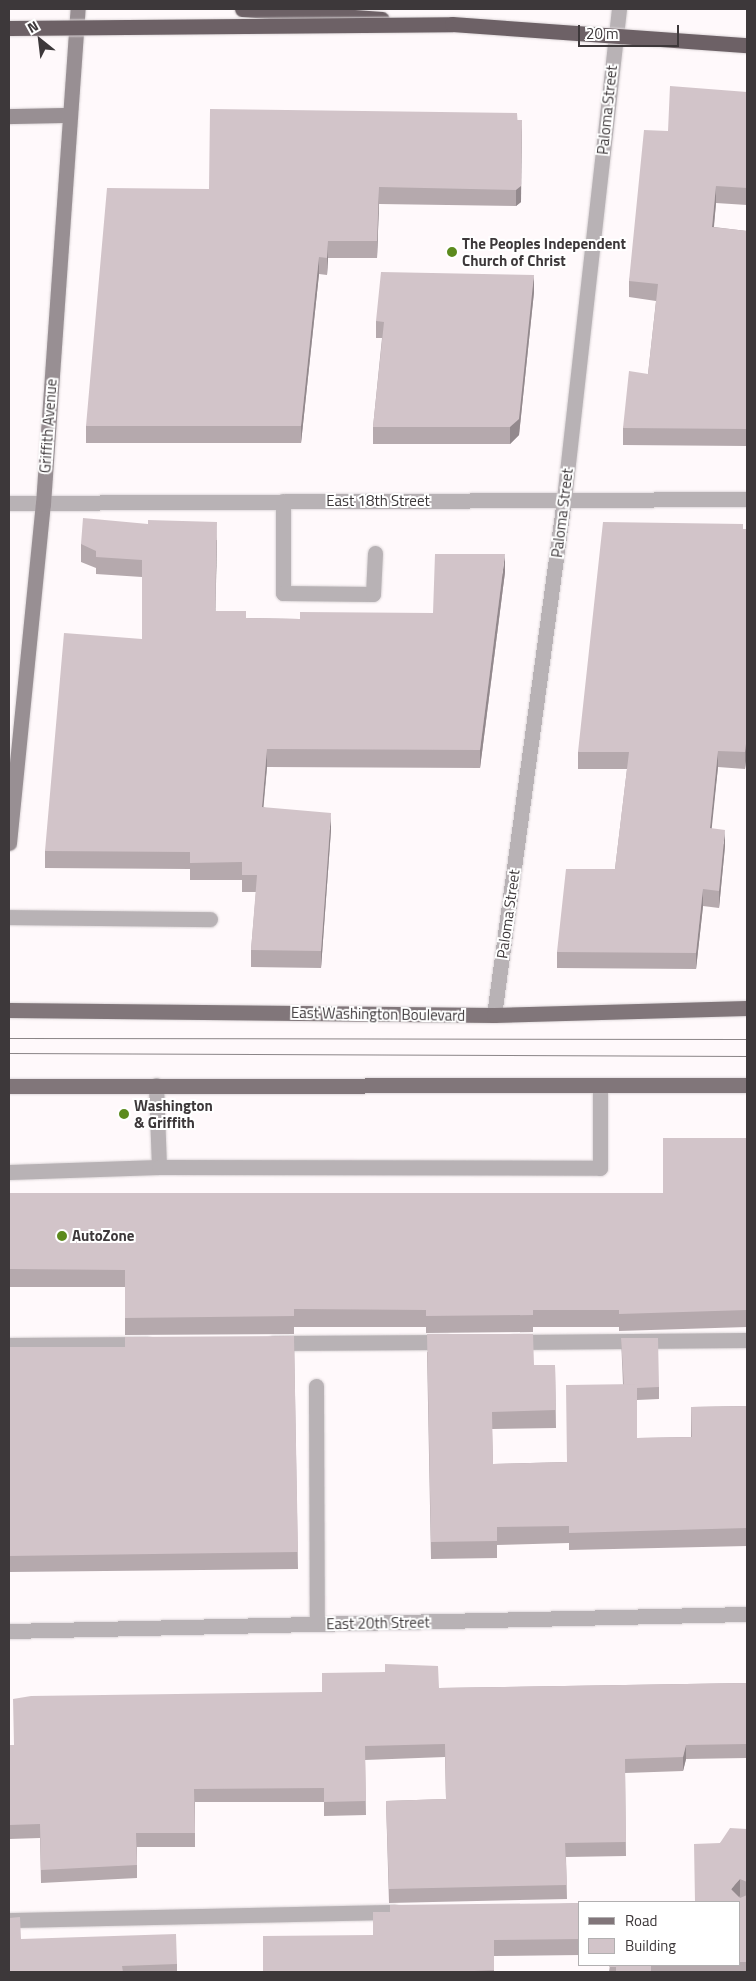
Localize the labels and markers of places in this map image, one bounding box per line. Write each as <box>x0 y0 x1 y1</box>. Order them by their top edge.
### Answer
place label: The Peoples Independent Church of Christ <box>462 234 626 269</box>
marker: The Peoples Independent Church of Christ <box>446 246 458 258</box>
place label: Washington & Griffith <box>134 1096 213 1131</box>
marker: Washington & Griffith <box>118 1108 130 1120</box>
place label: AutoZone <box>72 1227 134 1245</box>
marker: AutoZone <box>56 1230 68 1242</box>

